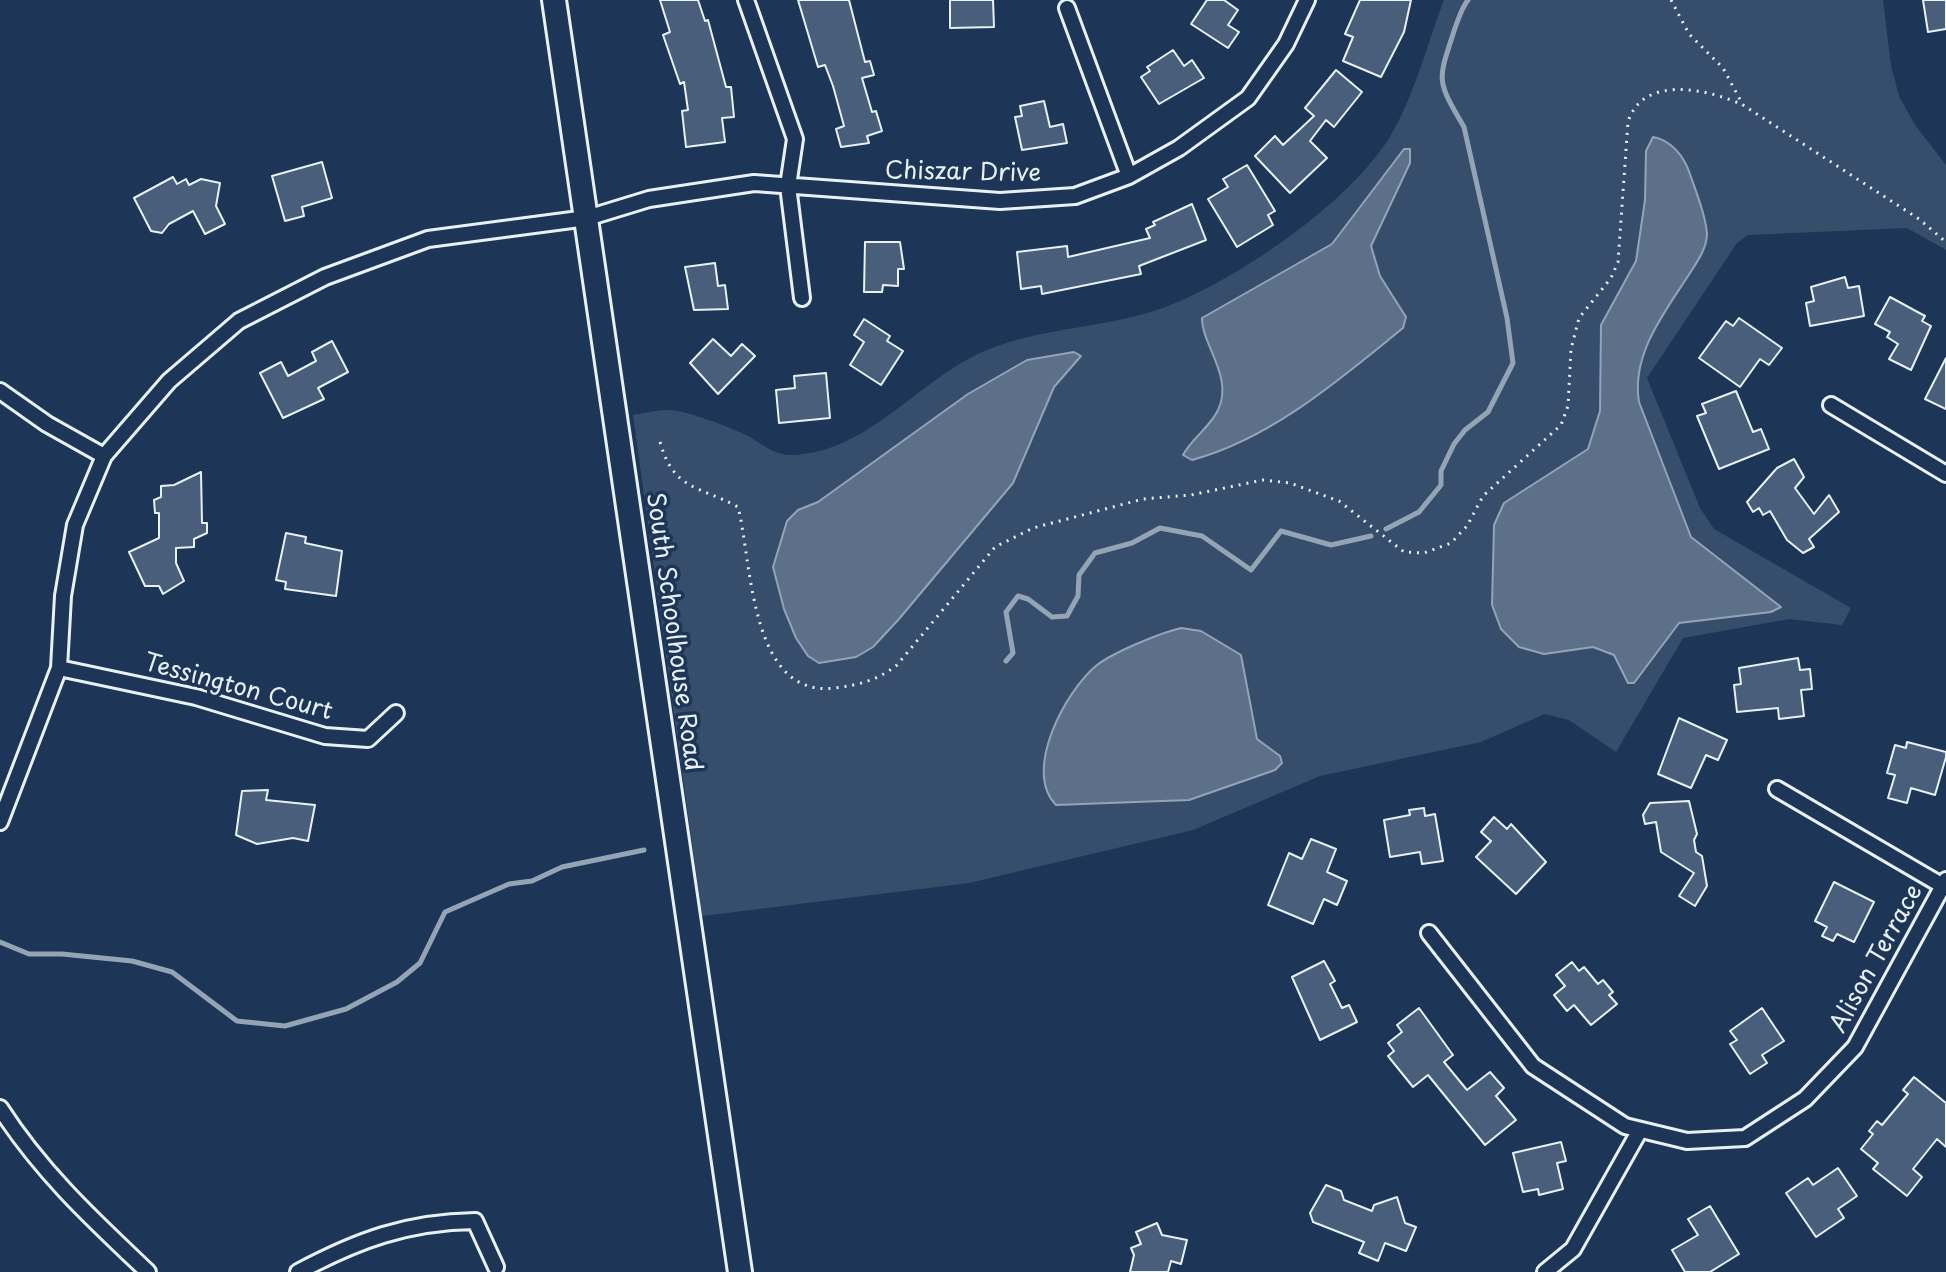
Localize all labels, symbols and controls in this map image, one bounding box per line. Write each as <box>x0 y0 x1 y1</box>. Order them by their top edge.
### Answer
street label: Chiszar Drive <box>885 157 1041 189</box>
street label: South Schoolhouse Road <box>639 491 707 773</box>
street label: Tessington Court <box>141 649 335 727</box>
street label: Alison Terrace <box>1824 880 1930 1038</box>

